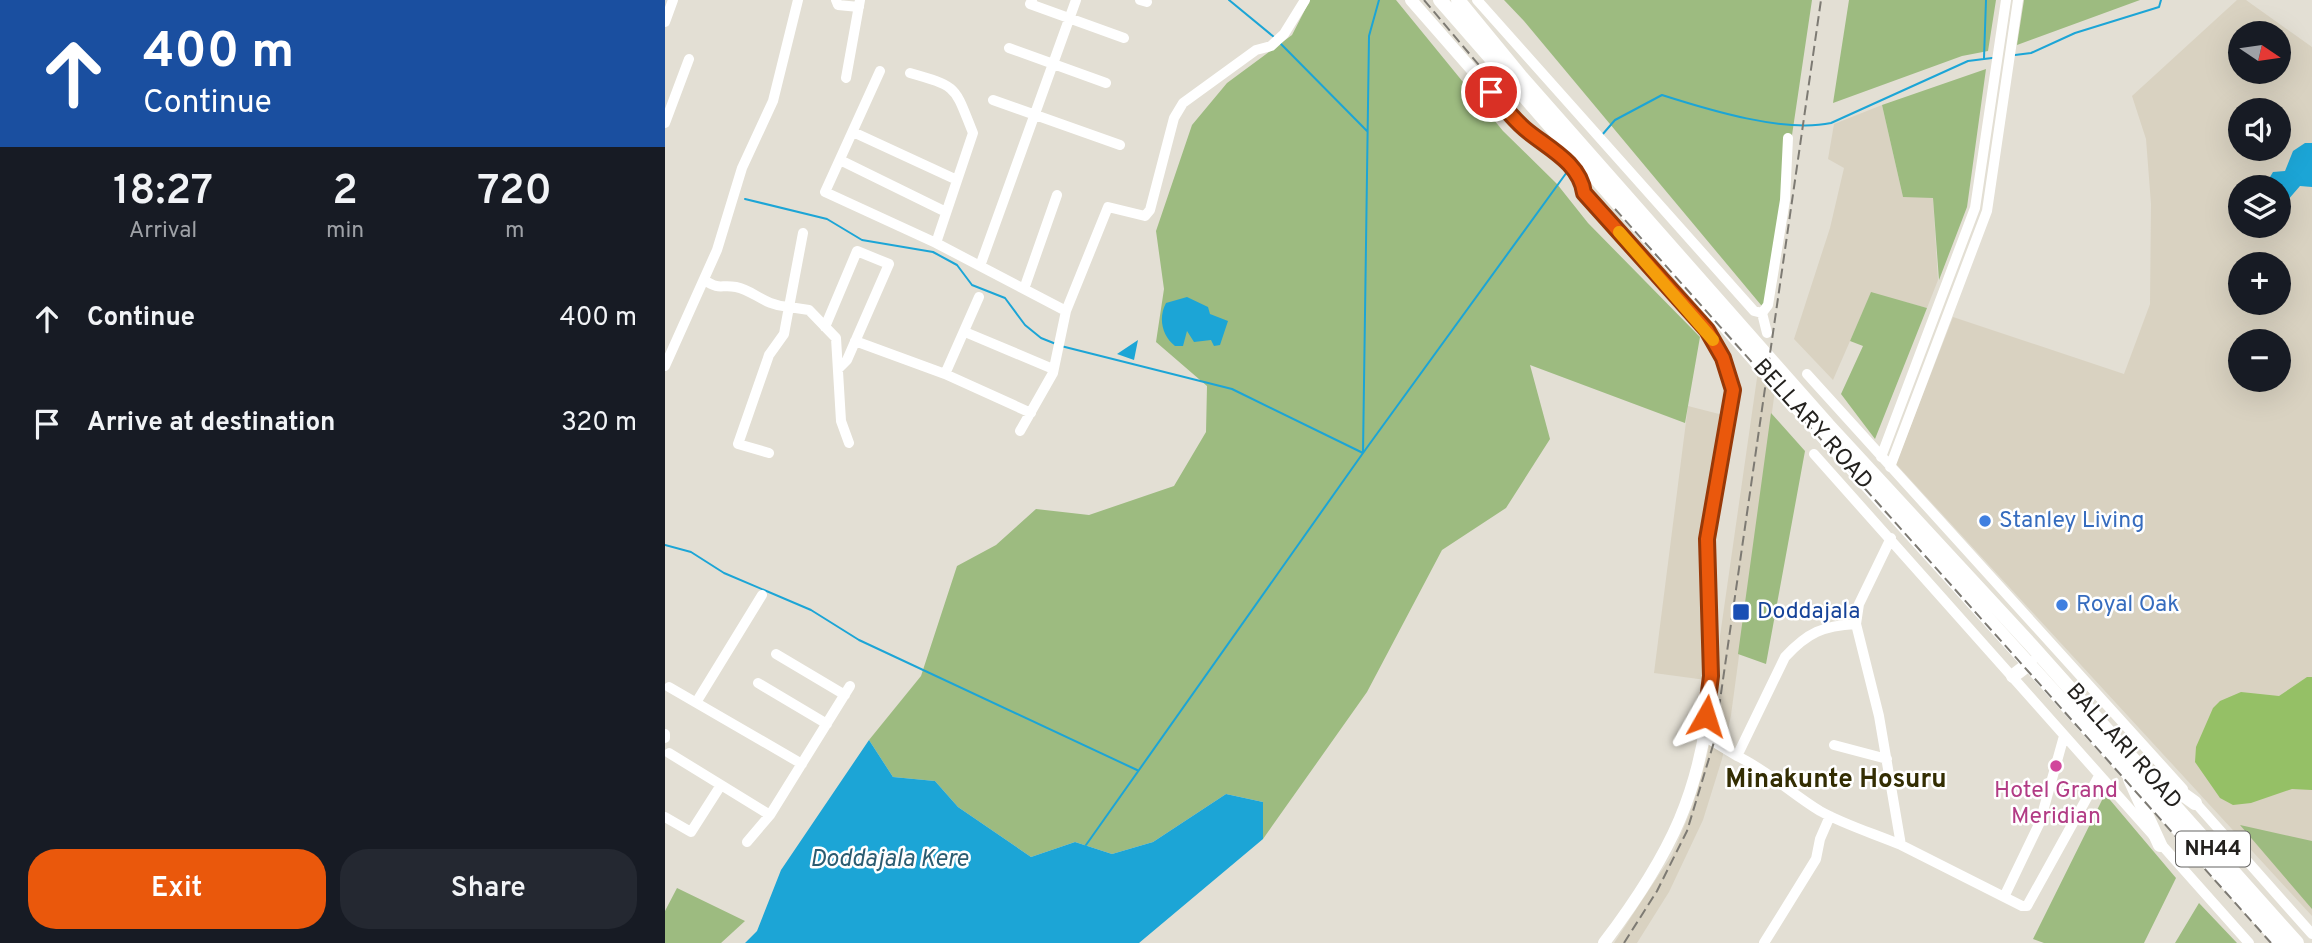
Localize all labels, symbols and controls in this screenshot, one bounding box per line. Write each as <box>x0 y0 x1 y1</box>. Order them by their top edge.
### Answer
north arrow <box>2228 21 2291 84</box>
map controls <box>2228 21 2291 392</box>
text: 400 m <box>143 23 294 85</box>
icon: ahead <box>28 28 119 119</box>
pin <box>1461 62 1521 122</box>
icon: arrive <box>1472 73 1510 111</box>
text: Continue <box>143 84 272 124</box>
button: sound <box>2228 98 2291 161</box>
text: 18:27 <box>113 166 213 219</box>
text: 2 <box>332 166 358 219</box>
text: 720 <box>477 166 552 219</box>
button: layers <box>2228 175 2291 238</box>
text: Arrival <box>129 217 197 246</box>
text: min <box>326 217 364 246</box>
text: m <box>505 217 524 246</box>
button: + <box>2228 252 2291 315</box>
icon: ahead <box>28 300 66 338</box>
text: Continue <box>87 302 195 335</box>
text: 400 m <box>560 302 637 335</box>
button: − <box>2228 329 2291 392</box>
street label: BELLARY ROAD <box>1746 354 1878 496</box>
icon: arrive <box>28 405 66 443</box>
text: Arrive at destination <box>87 407 335 440</box>
text: 320 m <box>561 407 637 440</box>
place label: Stanley Living <box>1999 507 2144 536</box>
marker: Stanley Living <box>1977 513 1993 529</box>
place label: Royal Oak <box>2076 591 2179 620</box>
marker: Royal Oak <box>2054 597 2070 613</box>
place label: Doddajala <box>1757 598 1860 627</box>
marker: Doddajala <box>1731 602 1751 622</box>
street label: BALLARI ROAD <box>2059 678 2187 816</box>
position arrow <box>1669 679 1743 753</box>
marker: Hotel Grand Meridian <box>2048 758 2064 774</box>
district label: Minakunte Hosuru <box>1725 764 1947 797</box>
place label: Hotel Grand Meridian <box>1994 777 2118 832</box>
road number: NH44 <box>2176 832 2250 866</box>
water label: Doddajala Kere <box>810 845 969 875</box>
button: Exit <box>28 849 326 929</box>
button: Share <box>340 849 637 929</box>

